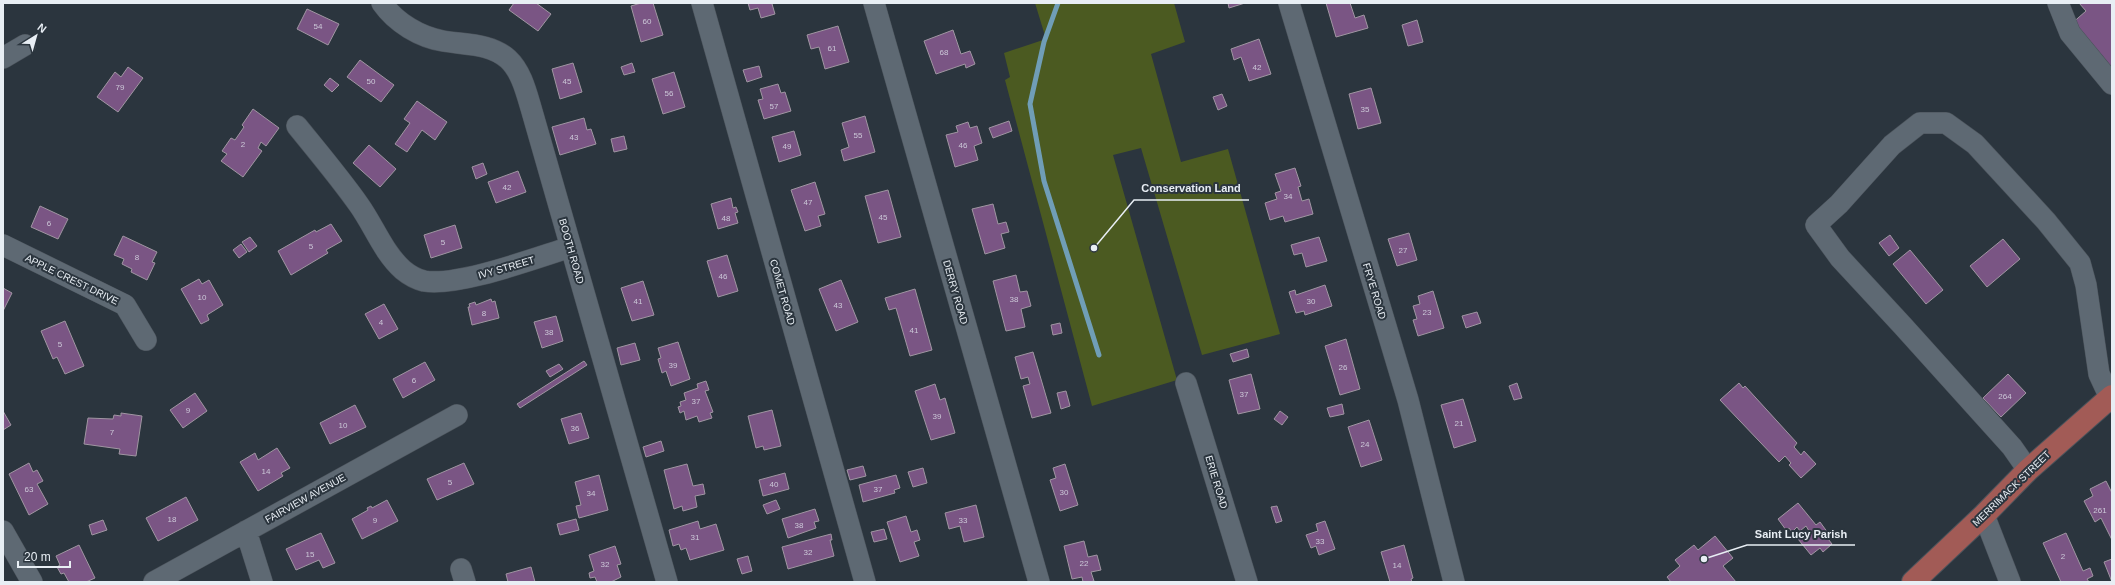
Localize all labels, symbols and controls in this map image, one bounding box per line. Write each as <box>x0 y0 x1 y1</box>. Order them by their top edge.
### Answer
north arrow <box>16 16 56 56</box>
house number: 60 <box>643 17 652 26</box>
text: N <box>35 21 49 35</box>
house number: 54 <box>314 22 323 31</box>
house number: 61 <box>828 44 837 53</box>
house number: 68 <box>940 48 949 57</box>
house number: 42 <box>1253 63 1262 72</box>
house number: 50 <box>367 77 376 86</box>
house number: 45 <box>563 77 572 86</box>
house number: 79 <box>116 83 125 92</box>
house number: 56 <box>665 89 674 98</box>
house number: 57 <box>770 102 779 111</box>
house number: 35 <box>1361 105 1370 114</box>
house number: 55 <box>854 131 863 140</box>
house number: 43 <box>570 133 579 142</box>
house number: 2 <box>241 140 246 149</box>
house number: 46 <box>959 141 968 150</box>
house number: 49 <box>783 142 792 151</box>
callout: Conservation Land <box>1134 177 1249 200</box>
text: Conservation Land <box>1141 182 1241 194</box>
house number: 42 <box>503 183 512 192</box>
house number: 34 <box>1284 192 1293 201</box>
house number: 47 <box>804 198 813 207</box>
house number: 45 <box>879 213 888 222</box>
house number: 48 <box>722 214 731 223</box>
street label: BOOTH ROAD <box>557 217 586 285</box>
house number: 6 <box>47 219 52 228</box>
house number: 5 <box>441 238 446 247</box>
house number: 5 <box>309 242 314 251</box>
house number: 27 <box>1399 246 1408 255</box>
street label: APPLE CREST DRIVE <box>23 252 120 307</box>
house number: 8 <box>135 253 140 262</box>
street label: IVY STREET <box>477 254 536 281</box>
street label: COMET ROAD <box>768 258 797 326</box>
street label: DERRY ROAD <box>941 259 970 326</box>
street label: FRYE ROAD <box>1361 262 1388 321</box>
house number: 46 <box>719 272 728 281</box>
house number: 10 <box>198 293 207 302</box>
house number: 38 <box>1010 295 1019 304</box>
house number: 41 <box>634 297 643 306</box>
house number: 30 <box>1307 297 1316 306</box>
house number: 43 <box>834 301 843 310</box>
house number: 23 <box>1423 308 1432 317</box>
house number: 8 <box>482 309 487 318</box>
house number: 4 <box>379 318 384 327</box>
house number: 41 <box>910 326 919 335</box>
house number: 38 <box>545 328 554 337</box>
house number: 5 <box>58 340 63 349</box>
house number: 39 <box>669 361 678 370</box>
house number: 26 <box>1339 363 1348 372</box>
house number: 6 <box>412 376 417 385</box>
house number: 37 <box>1240 390 1249 399</box>
house number: 264 <box>1998 392 2012 401</box>
house number: 37 <box>692 397 701 406</box>
house number: 9 <box>186 406 191 415</box>
house number: 39 <box>933 412 942 421</box>
house number: 21 <box>1455 419 1464 428</box>
house number: 10 <box>339 421 348 430</box>
house number: 36 <box>571 424 580 433</box>
house number: 7 <box>110 428 115 437</box>
house number: 24 <box>1361 440 1370 449</box>
street label: MERRIMACK STREET <box>1970 449 2052 528</box>
street label: ERIE ROAD <box>1203 454 1230 510</box>
house number: 14 <box>262 467 271 476</box>
street label: FAIRVIEW AVENUE <box>263 472 348 525</box>
house number: 5 <box>448 478 453 487</box>
house number: 40 <box>770 480 779 489</box>
house number: 63 <box>25 485 34 494</box>
house number: 37 <box>874 485 883 494</box>
house number: 30 <box>1060 488 1069 497</box>
house number: 34 <box>587 489 596 498</box>
house number: 261 <box>2093 506 2107 515</box>
house number: 18 <box>168 515 177 524</box>
house number: 9 <box>373 516 378 525</box>
house number: 33 <box>959 516 968 525</box>
house number: 38 <box>795 521 804 530</box>
callout: Saint Lucy Parish <box>1747 522 1855 545</box>
text: Saint Lucy Parish <box>1755 528 1847 540</box>
house number: 31 <box>691 533 700 542</box>
house number: 33 <box>1316 537 1325 546</box>
scale bar <box>18 543 70 569</box>
house number: 32 <box>804 548 813 557</box>
text: 20 m <box>24 550 51 564</box>
house number: 15 <box>306 550 315 559</box>
house number: 2 <box>2061 552 2066 561</box>
house number: 22 <box>1080 559 1089 568</box>
house number: 32 <box>601 560 610 569</box>
house number: 14 <box>1393 561 1402 570</box>

